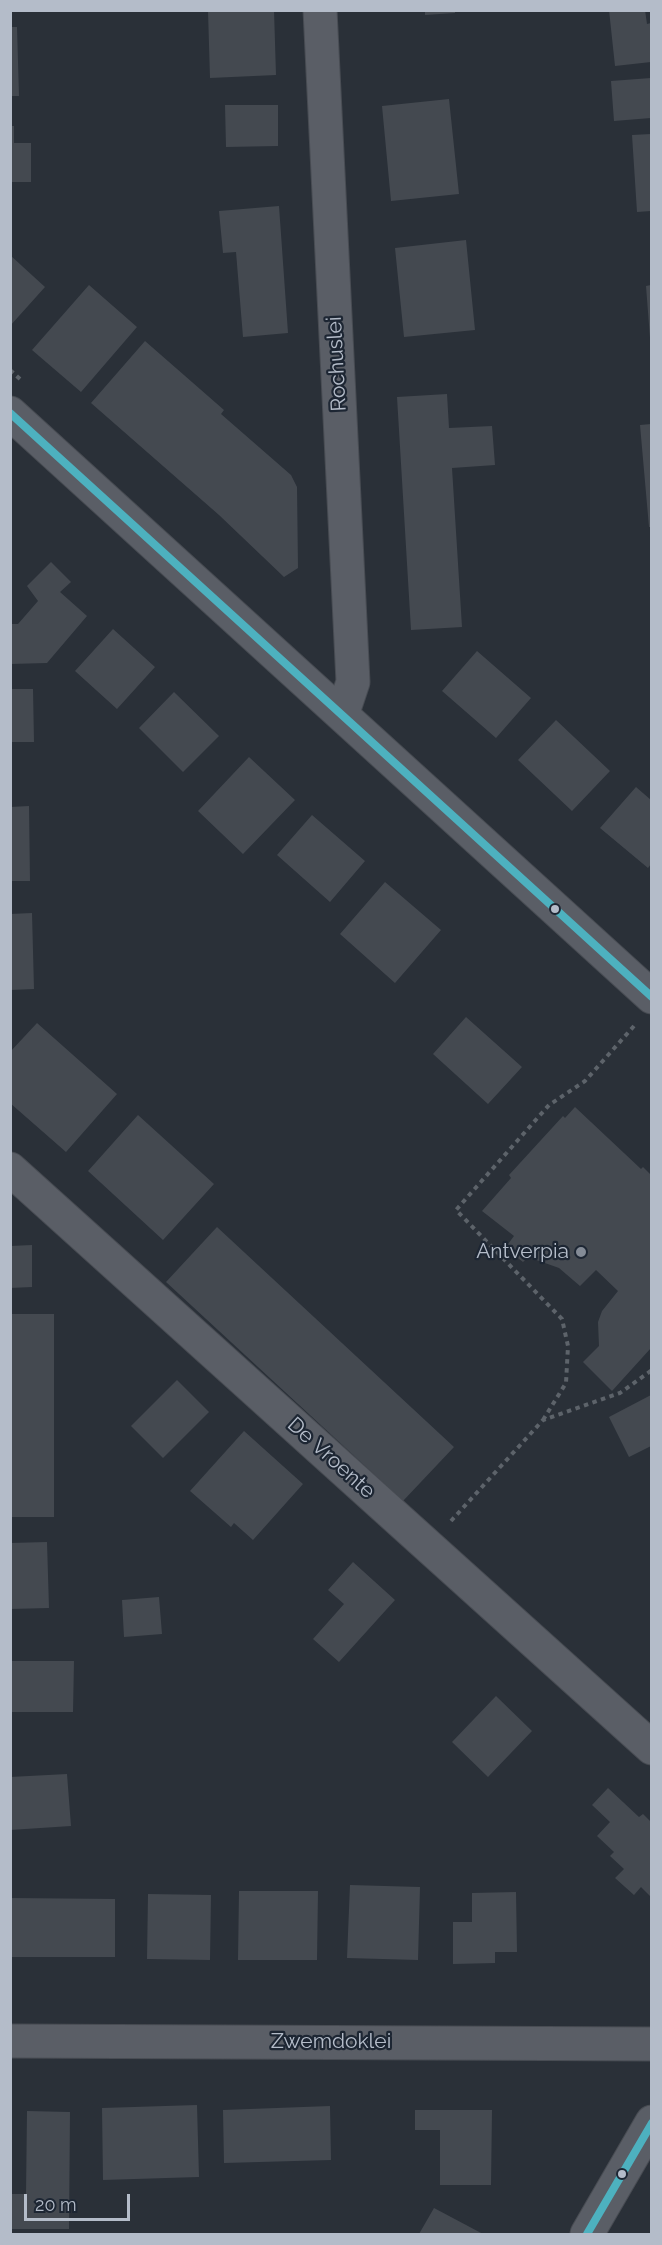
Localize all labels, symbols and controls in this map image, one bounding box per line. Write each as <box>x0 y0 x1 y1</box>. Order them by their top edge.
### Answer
street label: Rochuslei <box>322 316 352 412</box>
unlabelled marker <box>549 903 561 915</box>
place label: Antverpia <box>476 1239 569 1265</box>
marker: Antverpia <box>574 1245 588 1259</box>
street label: De Vroente <box>282 1412 380 1504</box>
street label: Zwemdoklei <box>271 2029 391 2055</box>
unlabelled marker <box>616 2168 628 2180</box>
scale bar <box>27 2182 134 2220</box>
text: 20 m <box>35 2194 77 2215</box>

